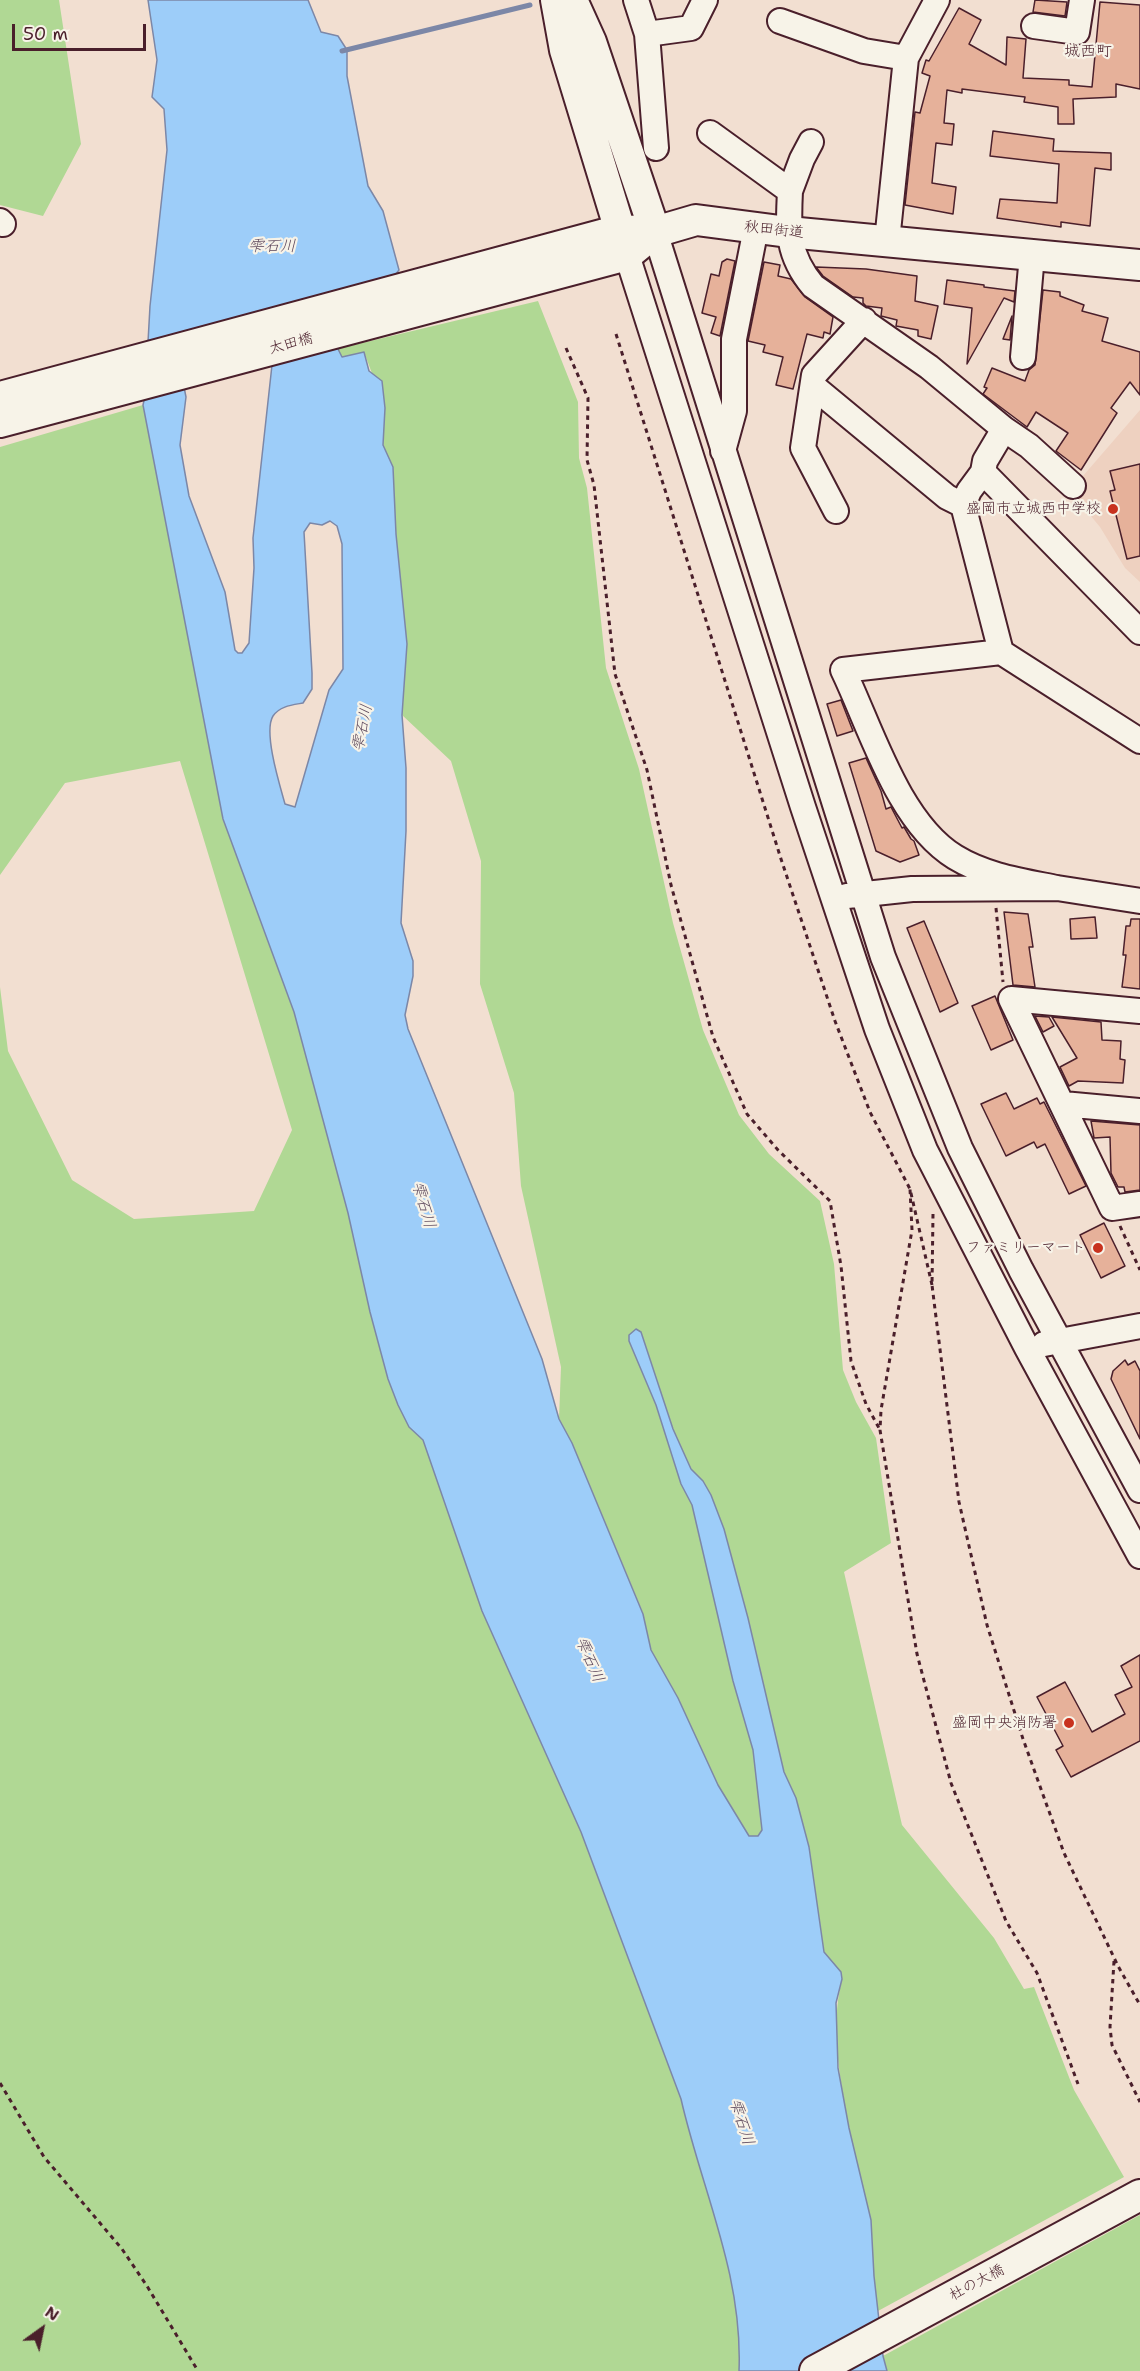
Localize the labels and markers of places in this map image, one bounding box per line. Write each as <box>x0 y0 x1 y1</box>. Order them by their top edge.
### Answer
place label: 盛岡市立城西中学校 <box>966 500 1101 518</box>
marker: 盛岡市立城西中学校 <box>1106 502 1120 516</box>
place label: ファミリーマート <box>966 1239 1086 1257</box>
marker: ファミリーマート <box>1091 1241 1105 1255</box>
place label: 盛岡中央消防署 <box>952 1714 1057 1732</box>
marker: 盛岡中央消防署 <box>1062 1716 1076 1730</box>

